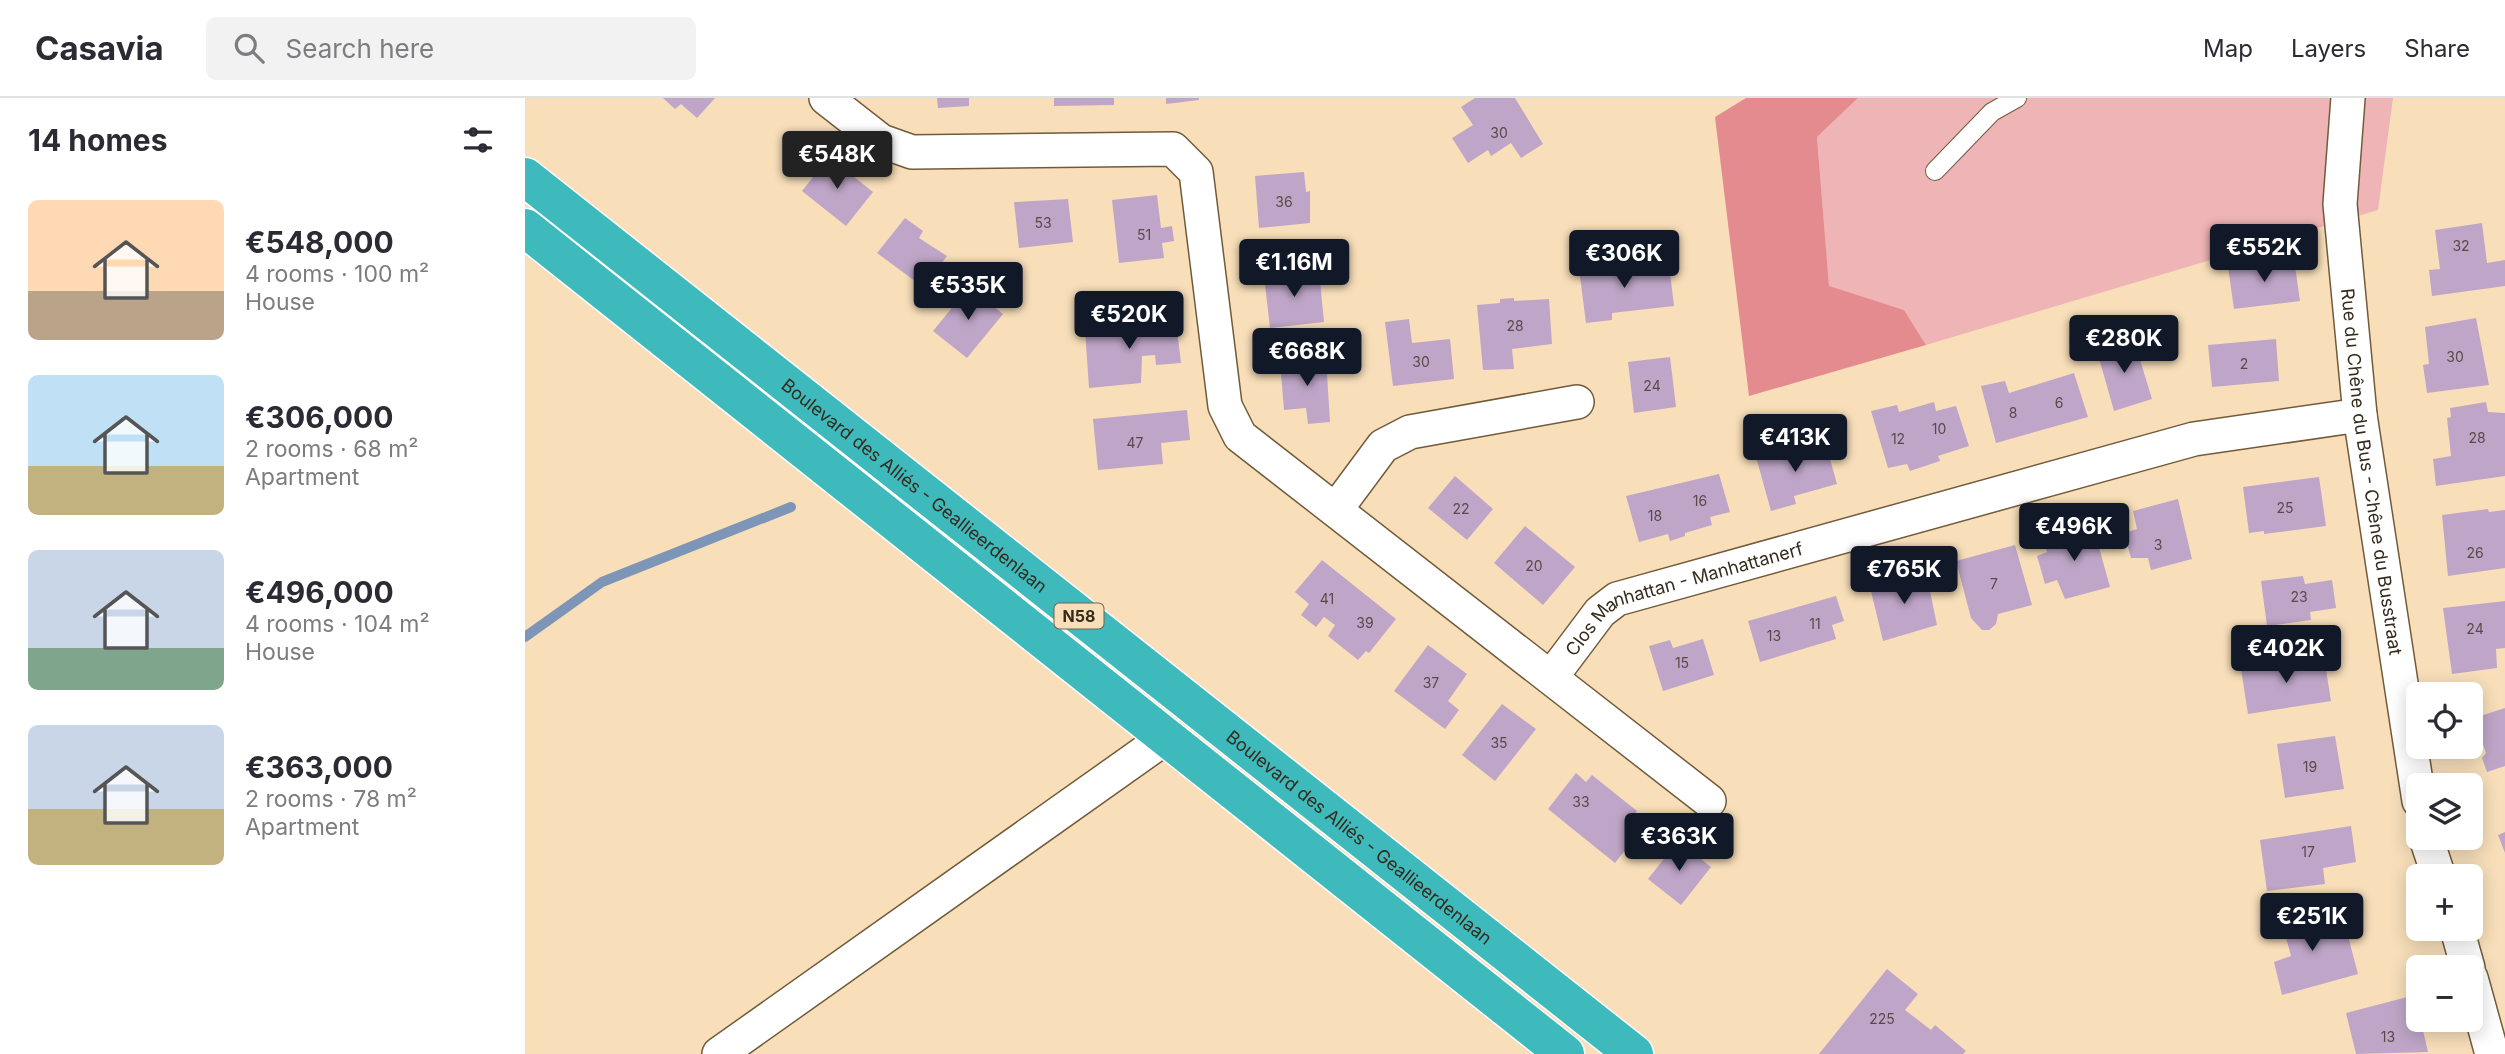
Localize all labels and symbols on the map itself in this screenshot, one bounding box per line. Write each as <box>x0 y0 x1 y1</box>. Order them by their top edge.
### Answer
house number: 30 <box>1490 124 1508 141</box>
pin: €548K <box>788 132 886 191</box>
house number: 36 <box>1275 193 1293 210</box>
house number: 53 <box>1034 214 1052 231</box>
pin: €552K <box>2215 225 2313 284</box>
house number: 51 <box>1137 226 1151 243</box>
pin: €306K <box>1575 230 1673 290</box>
house number: 32 <box>2452 237 2470 254</box>
pin: €1.16M <box>1237 240 1351 299</box>
pin: €535K <box>919 262 1017 322</box>
street label: Rue du Chêne du Bus - Chêne du Busstraat <box>2338 287 2407 657</box>
pin: €520K <box>1080 292 1178 351</box>
pin: €280K <box>2075 316 2173 375</box>
house number: 28 <box>1506 317 1524 334</box>
pin: €668K <box>1258 328 1356 388</box>
house number: 30 <box>2446 348 2464 365</box>
house number: 30 <box>1412 353 1430 370</box>
house number: 2 <box>2240 355 2248 372</box>
street label: Boulevard des Alliés - Geallieerdenlaan <box>778 374 1052 597</box>
house number: 24 <box>1643 377 1661 394</box>
house number: 6 <box>2055 394 2063 411</box>
house number: 8 <box>2009 404 2017 421</box>
pin: €413K <box>1746 414 1844 474</box>
house number: 10 <box>1932 420 1946 437</box>
house number: 28 <box>2468 429 2486 446</box>
house number: 12 <box>1891 430 1905 447</box>
house number: 47 <box>1127 434 1144 451</box>
house number: 16 <box>1693 492 1707 509</box>
house number: 25 <box>2276 499 2294 516</box>
house number: 22 <box>1452 500 1470 517</box>
pin: €496K <box>2025 504 2123 563</box>
house number: 18 <box>1648 507 1662 524</box>
house number: 3 <box>2154 536 2162 553</box>
street label: Clos Manhattan - Manhattanerf <box>1561 537 1805 660</box>
house number: 26 <box>2466 544 2484 561</box>
pin: €765K <box>1855 546 1953 606</box>
house number: 20 <box>1525 557 1543 574</box>
house number: 7 <box>1990 575 1998 592</box>
house number: 23 <box>2290 588 2308 605</box>
house number: 41 <box>1320 590 1334 607</box>
road number: N58 <box>1055 603 1103 628</box>
house number: 39 <box>1356 614 1374 631</box>
house number: 11 <box>1809 615 1821 632</box>
house number: 24 <box>2466 620 2484 637</box>
pin: €402K <box>2237 626 2335 685</box>
house number: 13 <box>1767 627 1781 644</box>
house number: 15 <box>1675 654 1689 671</box>
house number: 37 <box>1423 674 1439 691</box>
street label: Boulevard des Alliés - Geallieerdenlaan <box>1223 726 1497 948</box>
house number: 35 <box>1490 734 1508 751</box>
house number: 19 <box>2303 758 2317 775</box>
house number: 33 <box>1572 793 1590 810</box>
pin: €363K <box>1630 814 1728 873</box>
house number: 17 <box>2301 843 2315 860</box>
pin: €251K <box>2263 894 2361 953</box>
house number: 225 <box>1869 1010 1895 1027</box>
house number: 13 <box>2381 1028 2395 1045</box>

